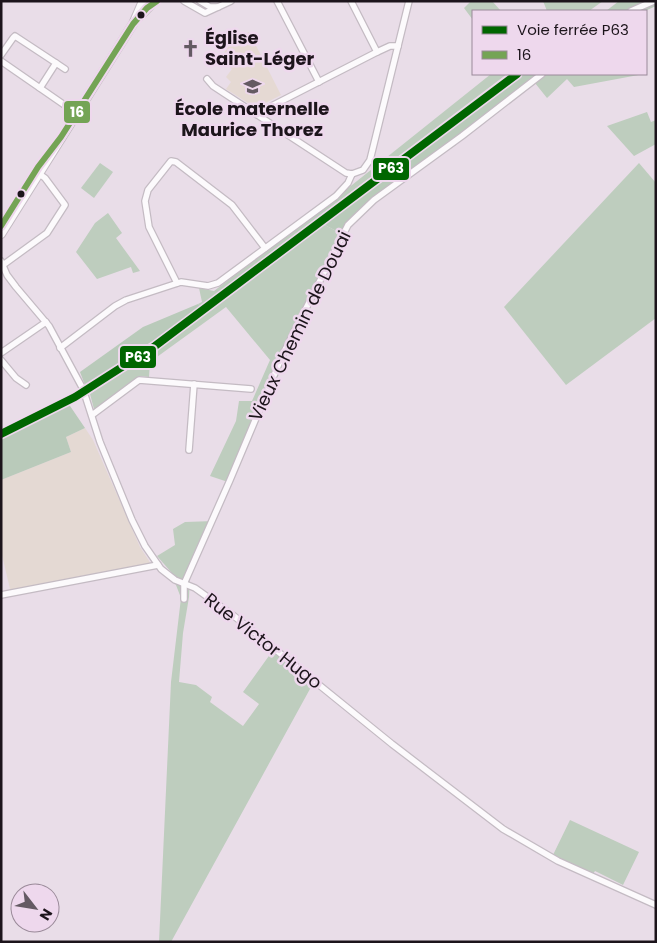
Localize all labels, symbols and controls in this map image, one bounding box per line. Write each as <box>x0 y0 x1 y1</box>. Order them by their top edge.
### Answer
unlabelled marker <box>136 10 146 20</box>
legend <box>472 10 647 75</box>
text: Voie ferrée P63 <box>517 19 629 40</box>
place label: Église Saint-Léger <box>205 25 314 71</box>
church icon: Église Saint-Léger <box>181 38 201 58</box>
text: 16 <box>517 44 531 65</box>
school or university icon: École maternelle Maurice Thorez <box>242 76 262 96</box>
place label: École maternelle Maurice Thorez <box>175 96 329 142</box>
line badge: 16 <box>63 100 91 124</box>
text: 16 <box>70 102 84 122</box>
line badge: P63 <box>372 157 410 181</box>
text: P63 <box>378 158 404 178</box>
unlabelled marker <box>16 189 26 199</box>
street label: Vieux Chemin de Douai <box>242 226 357 425</box>
line badge: P63 <box>119 345 157 369</box>
text: P63 <box>125 347 151 367</box>
street label: Rue Victor Hugo <box>199 587 327 695</box>
north arrow <box>10 883 60 933</box>
text: N <box>35 905 57 924</box>

